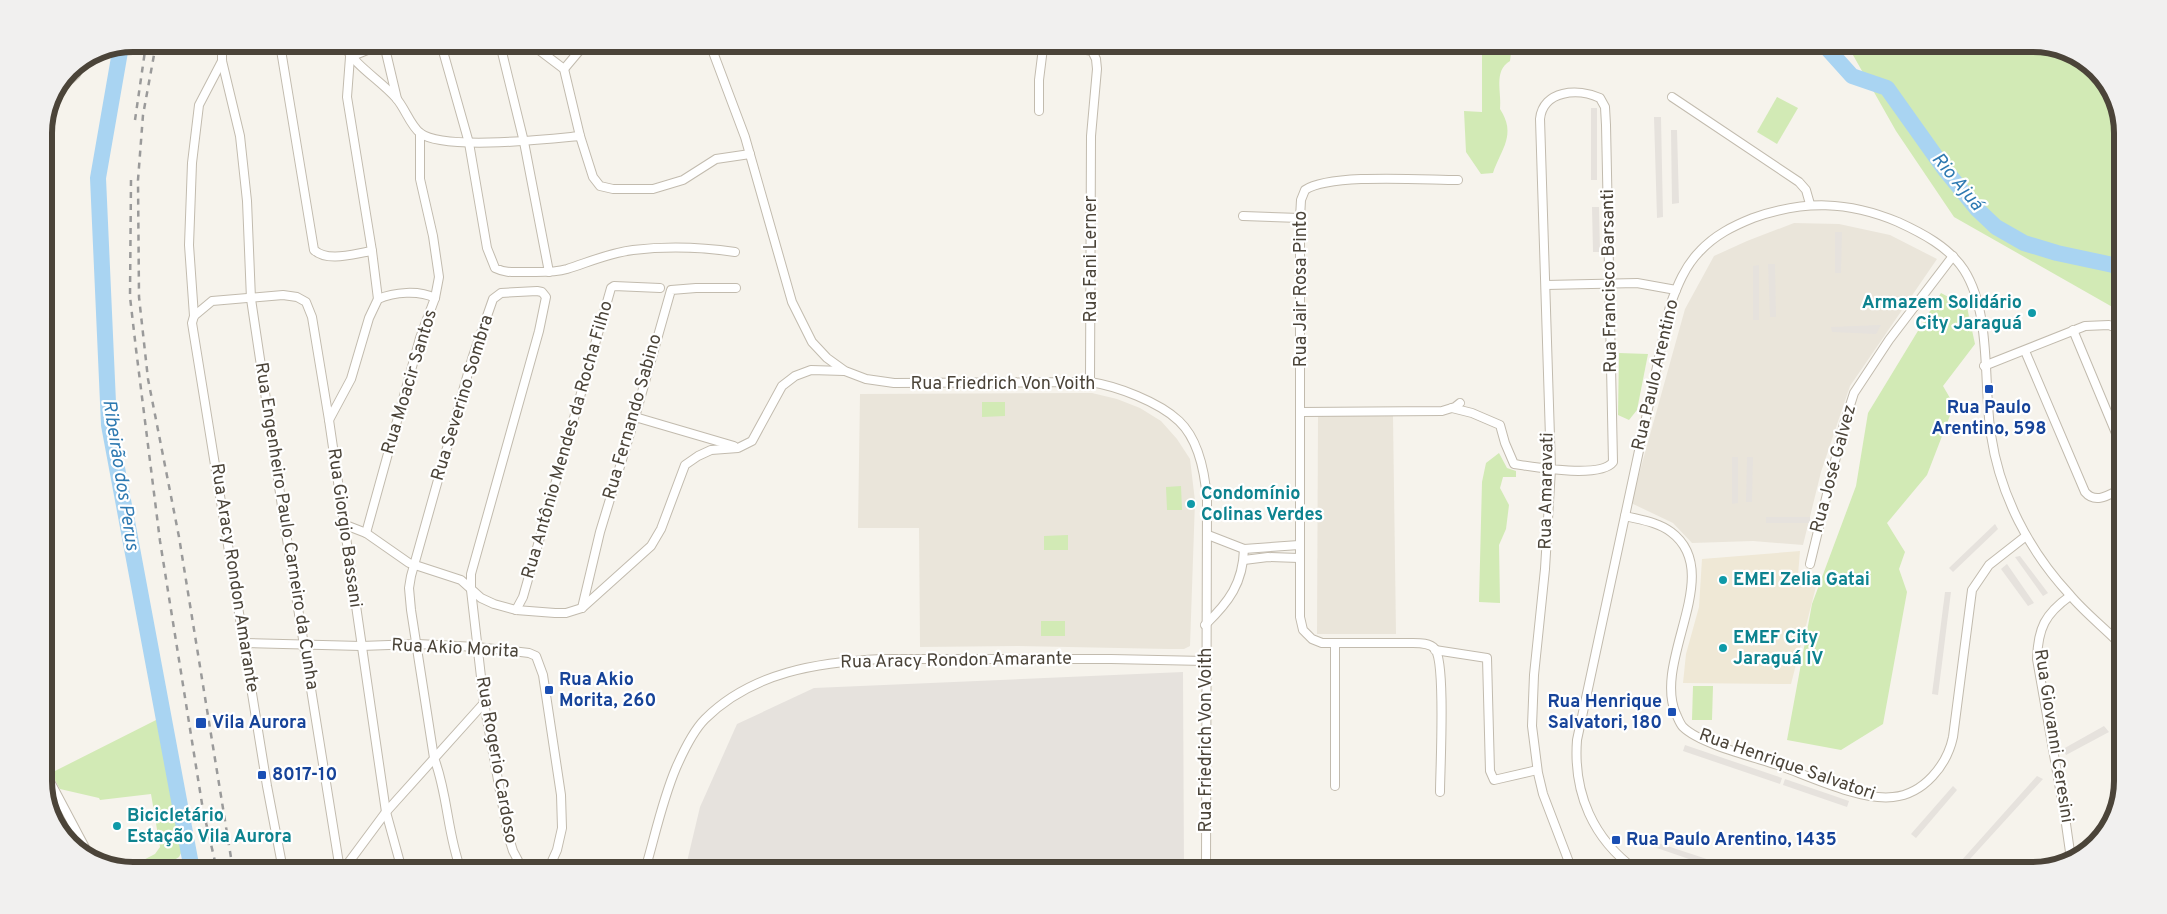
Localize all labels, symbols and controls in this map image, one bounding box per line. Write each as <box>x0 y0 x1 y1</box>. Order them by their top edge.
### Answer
water label: Rio Ajuá <box>1926 148 1990 218</box>
street label: Rua Francisco Barsanti <box>1597 189 1623 373</box>
street label: Rua Fani Lerner <box>1080 195 1103 323</box>
street label: Rua Jair Rosa Pinto <box>1290 211 1313 367</box>
place label: Armazem Solidário City Jaraguá <box>1862 292 2022 336</box>
street label: Rua Paulo Arentino <box>1627 297 1685 453</box>
street label: Rua Antônio Mendes da Rocha Filho <box>517 298 619 582</box>
street label: Rua Moacir Santos <box>377 307 443 457</box>
marker: Armazem Solidário City Jaraguá <box>2026 307 2038 319</box>
street label: Rua Severino Sombra <box>427 312 499 484</box>
street label: Rua Fernando Sabino <box>598 332 668 502</box>
street label: Rua Engenheiro Paulo Carneiro da Cunha <box>249 361 323 691</box>
street label: Rua Friedrich Von Voith <box>910 373 1096 396</box>
marker: Rua Paulo Arentino, 598 <box>1983 383 1995 395</box>
place label: Rua Paulo Arentino, 598 <box>1931 397 2047 441</box>
water label: Ribeirão dos Perus <box>96 398 144 553</box>
street label: Rua José Galvez <box>1806 402 1862 536</box>
street label: Rua Amaravati <box>1534 432 1560 550</box>
street label: Rua Giorgio Bassani <box>321 447 367 609</box>
street label: Rua Aracy Rondon Amarante <box>205 462 263 694</box>
place label: Condomínio Colinas Verdes <box>1201 483 1323 527</box>
marker: Condomínio Colinas Verdes <box>1185 498 1197 510</box>
place label: EMEI Zelia Gatai <box>1733 569 1870 592</box>
marker: EMEI Zelia Gatai <box>1717 574 1729 586</box>
place label: EMEF City Jaraguá IV <box>1733 627 1823 671</box>
street label: Rua Akio Morita <box>391 634 519 664</box>
marker: EMEF City Jaraguá IV <box>1717 642 1729 654</box>
street label: Rua Aracy Rondon Amarante <box>840 647 1072 675</box>
street label: Rua Friedrich Von Voith <box>1195 647 1218 833</box>
street label: Rua Giovanni Ceresini <box>2028 647 2078 825</box>
place label: Rua Akio Morita, 260 <box>559 669 656 713</box>
street label: Rua Rogerio Cardoso <box>470 675 522 845</box>
marker: Rua Akio Morita, 260 <box>543 684 555 696</box>
place label: Rua Henrique Salvatori, 180 <box>1547 691 1662 735</box>
marker: Rua Henrique Salvatori, 180 <box>1666 706 1678 718</box>
place label: Vila Aurora <box>212 712 306 735</box>
marker: Vila Aurora <box>194 716 208 730</box>
street label: Rua Henrique Salvatori <box>1696 724 1878 806</box>
place label: 8017-10 <box>272 764 337 787</box>
marker: 8017-10 <box>256 769 268 781</box>
place label: Bicicletário Estação Vila Aurora <box>127 805 292 849</box>
marker: Bicicletário Estação Vila Aurora <box>111 820 123 832</box>
place label: Rua Paulo Arentino, 1435 <box>1626 829 1837 852</box>
marker: Rua Paulo Arentino, 1435 <box>1610 834 1622 846</box>

